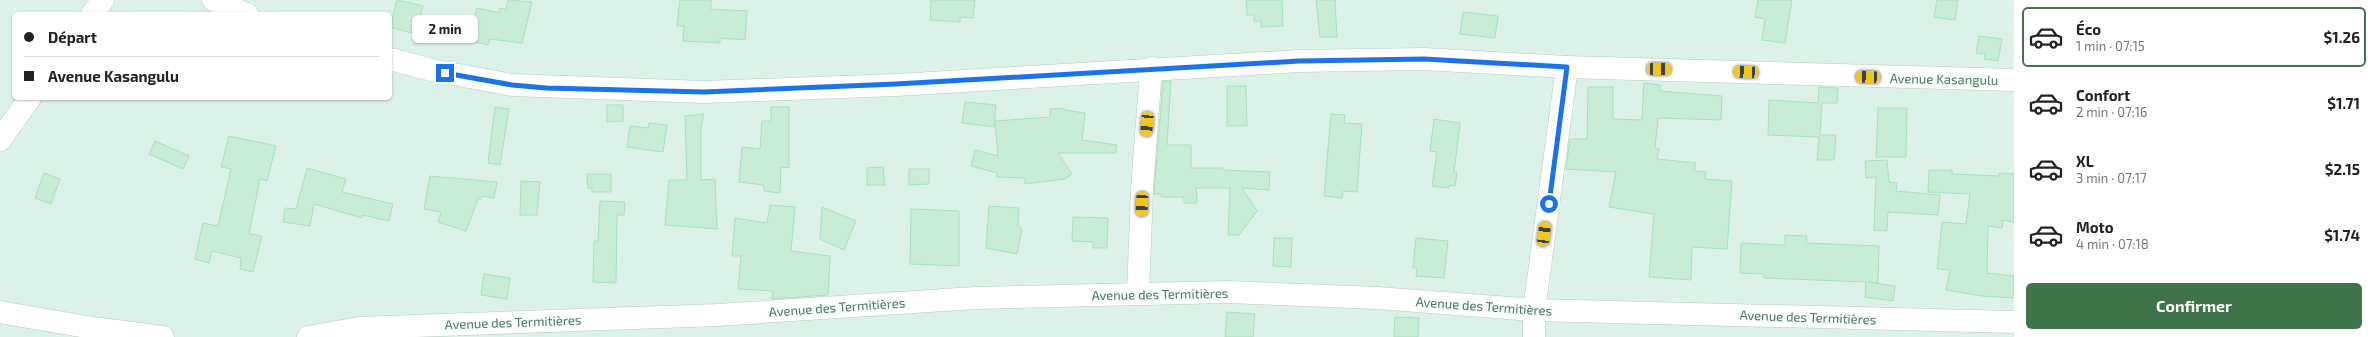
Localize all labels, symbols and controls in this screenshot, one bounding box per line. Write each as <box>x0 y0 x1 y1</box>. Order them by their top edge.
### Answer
callout: 2 min <box>412 15 478 43</box>
icon: car <box>2028 19 2064 55</box>
text: Éco <box>2076 20 2101 38</box>
text: 2 min <box>428 21 462 37</box>
text: Départ <box>48 28 97 46</box>
text: $1.26 <box>2324 28 2360 46</box>
text: 1 min · 07:15 <box>2076 38 2145 54</box>
car <box>1647 63 1671 75</box>
route end <box>436 64 454 82</box>
car <box>1734 65 1758 79</box>
text: Avenue Kasangulu <box>48 67 179 85</box>
street label: Avenue Kasangulu <box>1890 70 1998 88</box>
car <box>1856 71 1880 83</box>
icon: car <box>2028 85 2064 121</box>
text: Confort <box>2076 86 2130 104</box>
text: $1.71 <box>2327 94 2360 112</box>
text: 2 min · 07:16 <box>2076 104 2147 120</box>
car <box>1140 112 1154 136</box>
icon: car <box>2028 151 2064 187</box>
text: XL <box>2076 152 2094 170</box>
text: $2.15 <box>2325 160 2360 178</box>
text: 3 min · 07:17 <box>2076 170 2147 186</box>
car <box>1136 192 1148 216</box>
route start <box>1540 195 1558 213</box>
icon: car <box>2028 217 2064 253</box>
text: Moto <box>2076 218 2114 236</box>
car <box>1536 221 1552 247</box>
text: $1.74 <box>2324 226 2360 244</box>
text: 4 min · 07:18 <box>2076 236 2149 252</box>
button: Confirmer <box>2026 283 2362 329</box>
street label: Avenue des Termitières <box>1091 285 1229 303</box>
street label: Avenue des Termitières <box>1415 293 1553 319</box>
street label: Avenue des Termitières <box>768 294 906 320</box>
street label: Avenue des Termitières <box>1739 307 1877 327</box>
street label: Avenue des Termitières <box>444 312 582 332</box>

